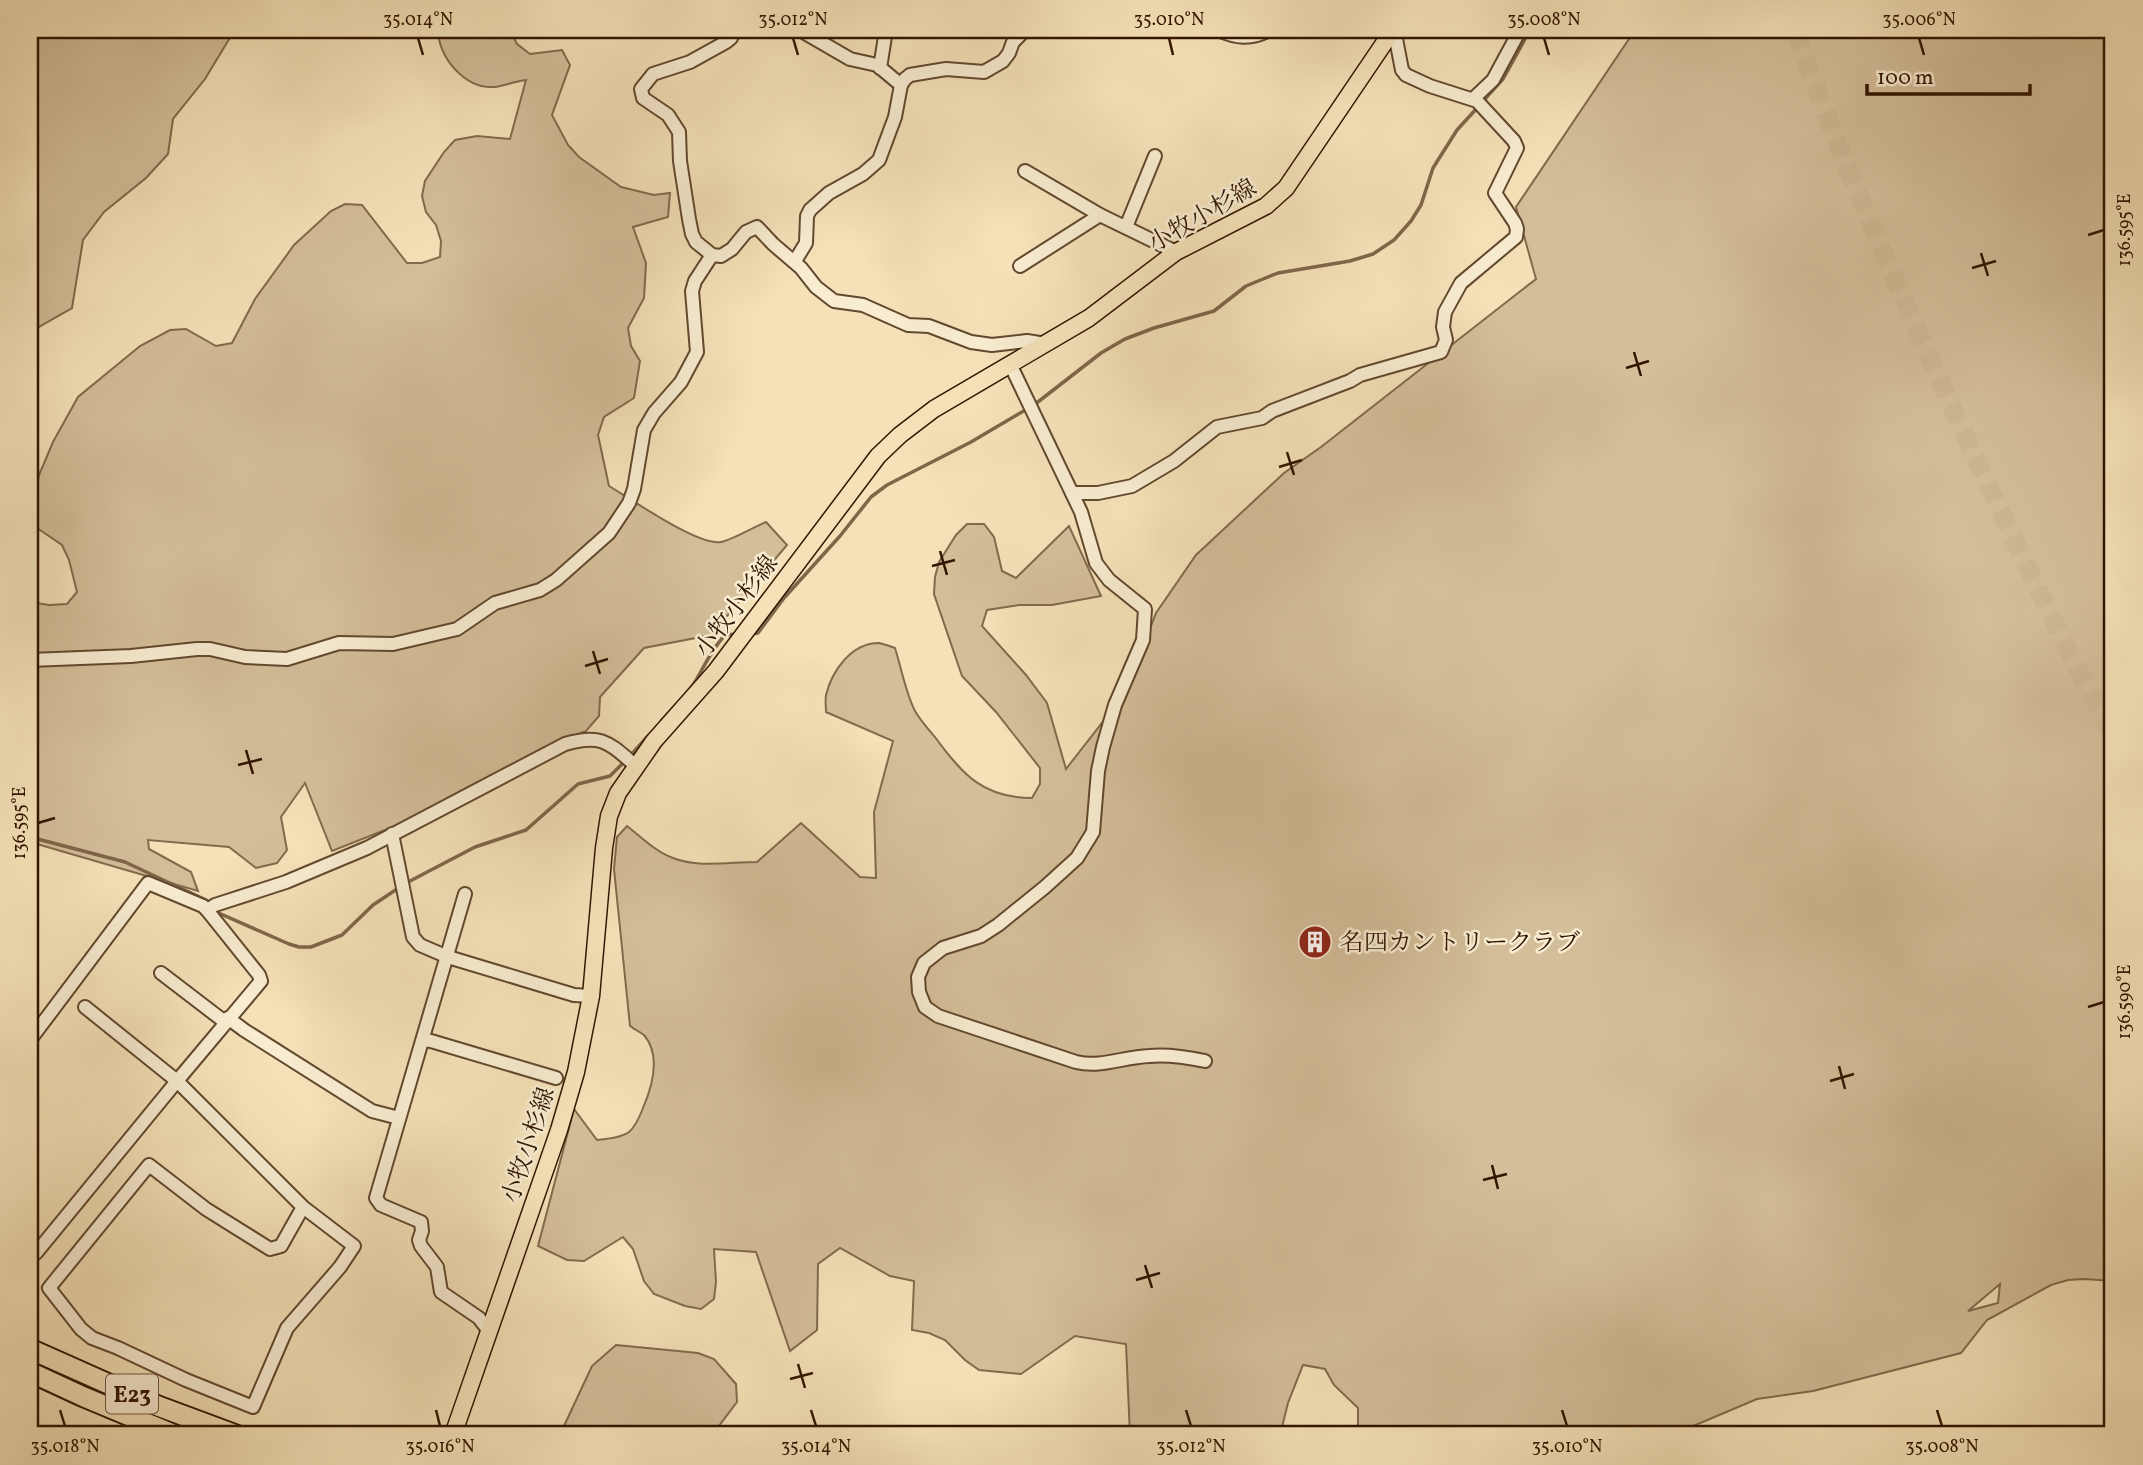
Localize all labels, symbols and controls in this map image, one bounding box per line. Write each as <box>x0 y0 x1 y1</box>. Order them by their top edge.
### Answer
text: 35.014°N <box>383 8 453 33</box>
text: 35.012°N <box>758 8 828 33</box>
text: 35.010°N <box>1134 8 1204 33</box>
text: 35.008°N <box>1507 8 1581 33</box>
text: 35.006°N <box>1882 8 1956 33</box>
scale bar <box>1867 52 2029 96</box>
text: 100 m <box>1877 64 1934 93</box>
street label: 小牧小杉線 <box>1143 172 1263 261</box>
text: 136.595°E <box>2113 193 2138 266</box>
street label: 小牧小杉線 <box>688 549 787 665</box>
text: 136.595°E <box>8 786 33 859</box>
building icon: 名四カントリークラブ <box>1296 923 1334 961</box>
place label: 名四カントリークラブ <box>1340 927 1580 961</box>
text: 136.590°E <box>2113 964 2138 1040</box>
street label: 小牧小杉線 <box>495 1083 565 1208</box>
road number: E23 <box>106 1374 158 1414</box>
text: 35.018°N <box>30 1435 100 1460</box>
text: 35.016°N <box>405 1435 475 1460</box>
text: 35.014°N <box>781 1435 851 1460</box>
text: 35.012°N <box>1156 1435 1226 1460</box>
text: 35.010°N <box>1532 1435 1602 1460</box>
text: 35.008°N <box>1905 1435 1979 1460</box>

